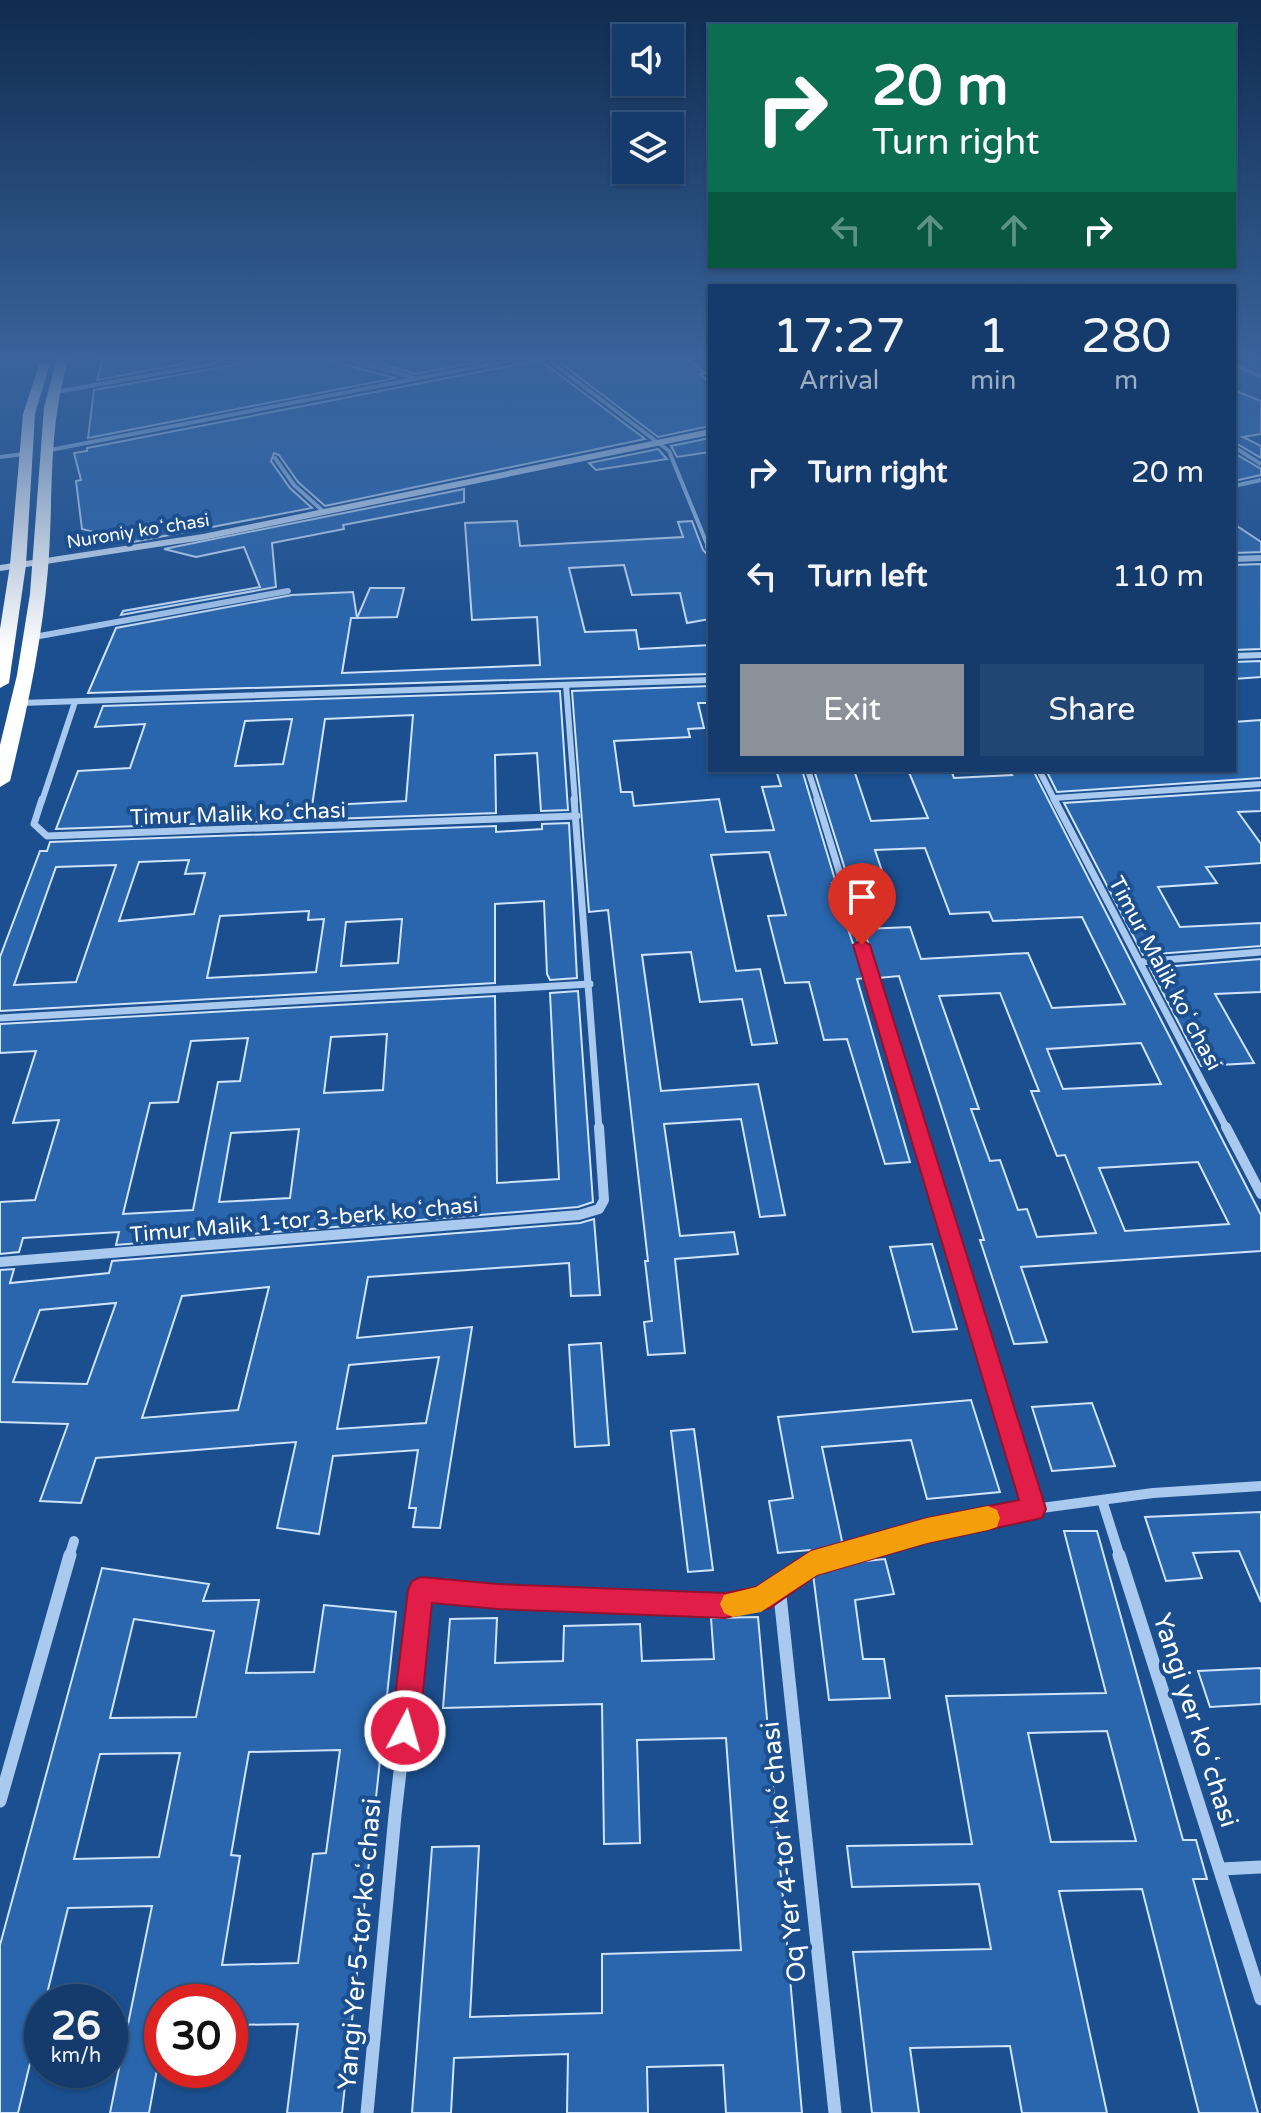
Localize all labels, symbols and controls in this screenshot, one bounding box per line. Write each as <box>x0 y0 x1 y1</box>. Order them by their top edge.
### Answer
map controls <box>612 24 684 184</box>
button: sound <box>612 24 684 96</box>
text: 20 m <box>872 53 1008 120</box>
icon: right <box>740 56 844 160</box>
button: layers <box>612 112 684 184</box>
text: Turn right <box>872 121 1039 164</box>
icon: left <box>824 208 868 252</box>
icon: ahead <box>908 208 952 252</box>
icon: ahead <box>992 208 1036 252</box>
icon: right <box>1076 208 1120 252</box>
text: 17:27 <box>773 308 906 366</box>
text: 1 <box>978 308 1008 366</box>
text: 280 <box>1081 308 1171 366</box>
text: Arrival <box>799 365 879 396</box>
text: min <box>970 365 1016 396</box>
text: m <box>1114 365 1138 396</box>
icon: right <box>740 450 784 494</box>
text: Turn right <box>808 454 948 491</box>
text: 20 m <box>1131 454 1204 491</box>
street label: Nuroniy koʻchasi <box>65 509 211 553</box>
icon: left <box>740 554 784 598</box>
text: Turn left <box>808 558 927 595</box>
text: 110 m <box>1112 558 1204 595</box>
button: Exit <box>740 664 964 756</box>
button: Share <box>980 664 1204 756</box>
street label: Timur Malik koʻchasi <box>130 797 346 831</box>
pin <box>828 863 896 945</box>
street label: Timur Malik koʻchasi <box>1103 872 1227 1075</box>
icon: arrive <box>840 875 884 919</box>
street label: Timur Malik 1-tor 3-berk koʻchasi <box>129 1192 479 1248</box>
street label: Yangi yer koʻchasi <box>1146 1609 1245 1831</box>
position arrow <box>363 1689 447 1773</box>
street label: Oq Yer 4-tor koʻchasi <box>754 1720 813 1984</box>
street label: Yangi Yer 5-tor koʻchasi <box>331 1797 388 2091</box>
speed limit sign: 30 <box>144 1984 248 2088</box>
text: 26 <box>51 2002 101 2050</box>
text: km/h <box>51 2044 101 2068</box>

